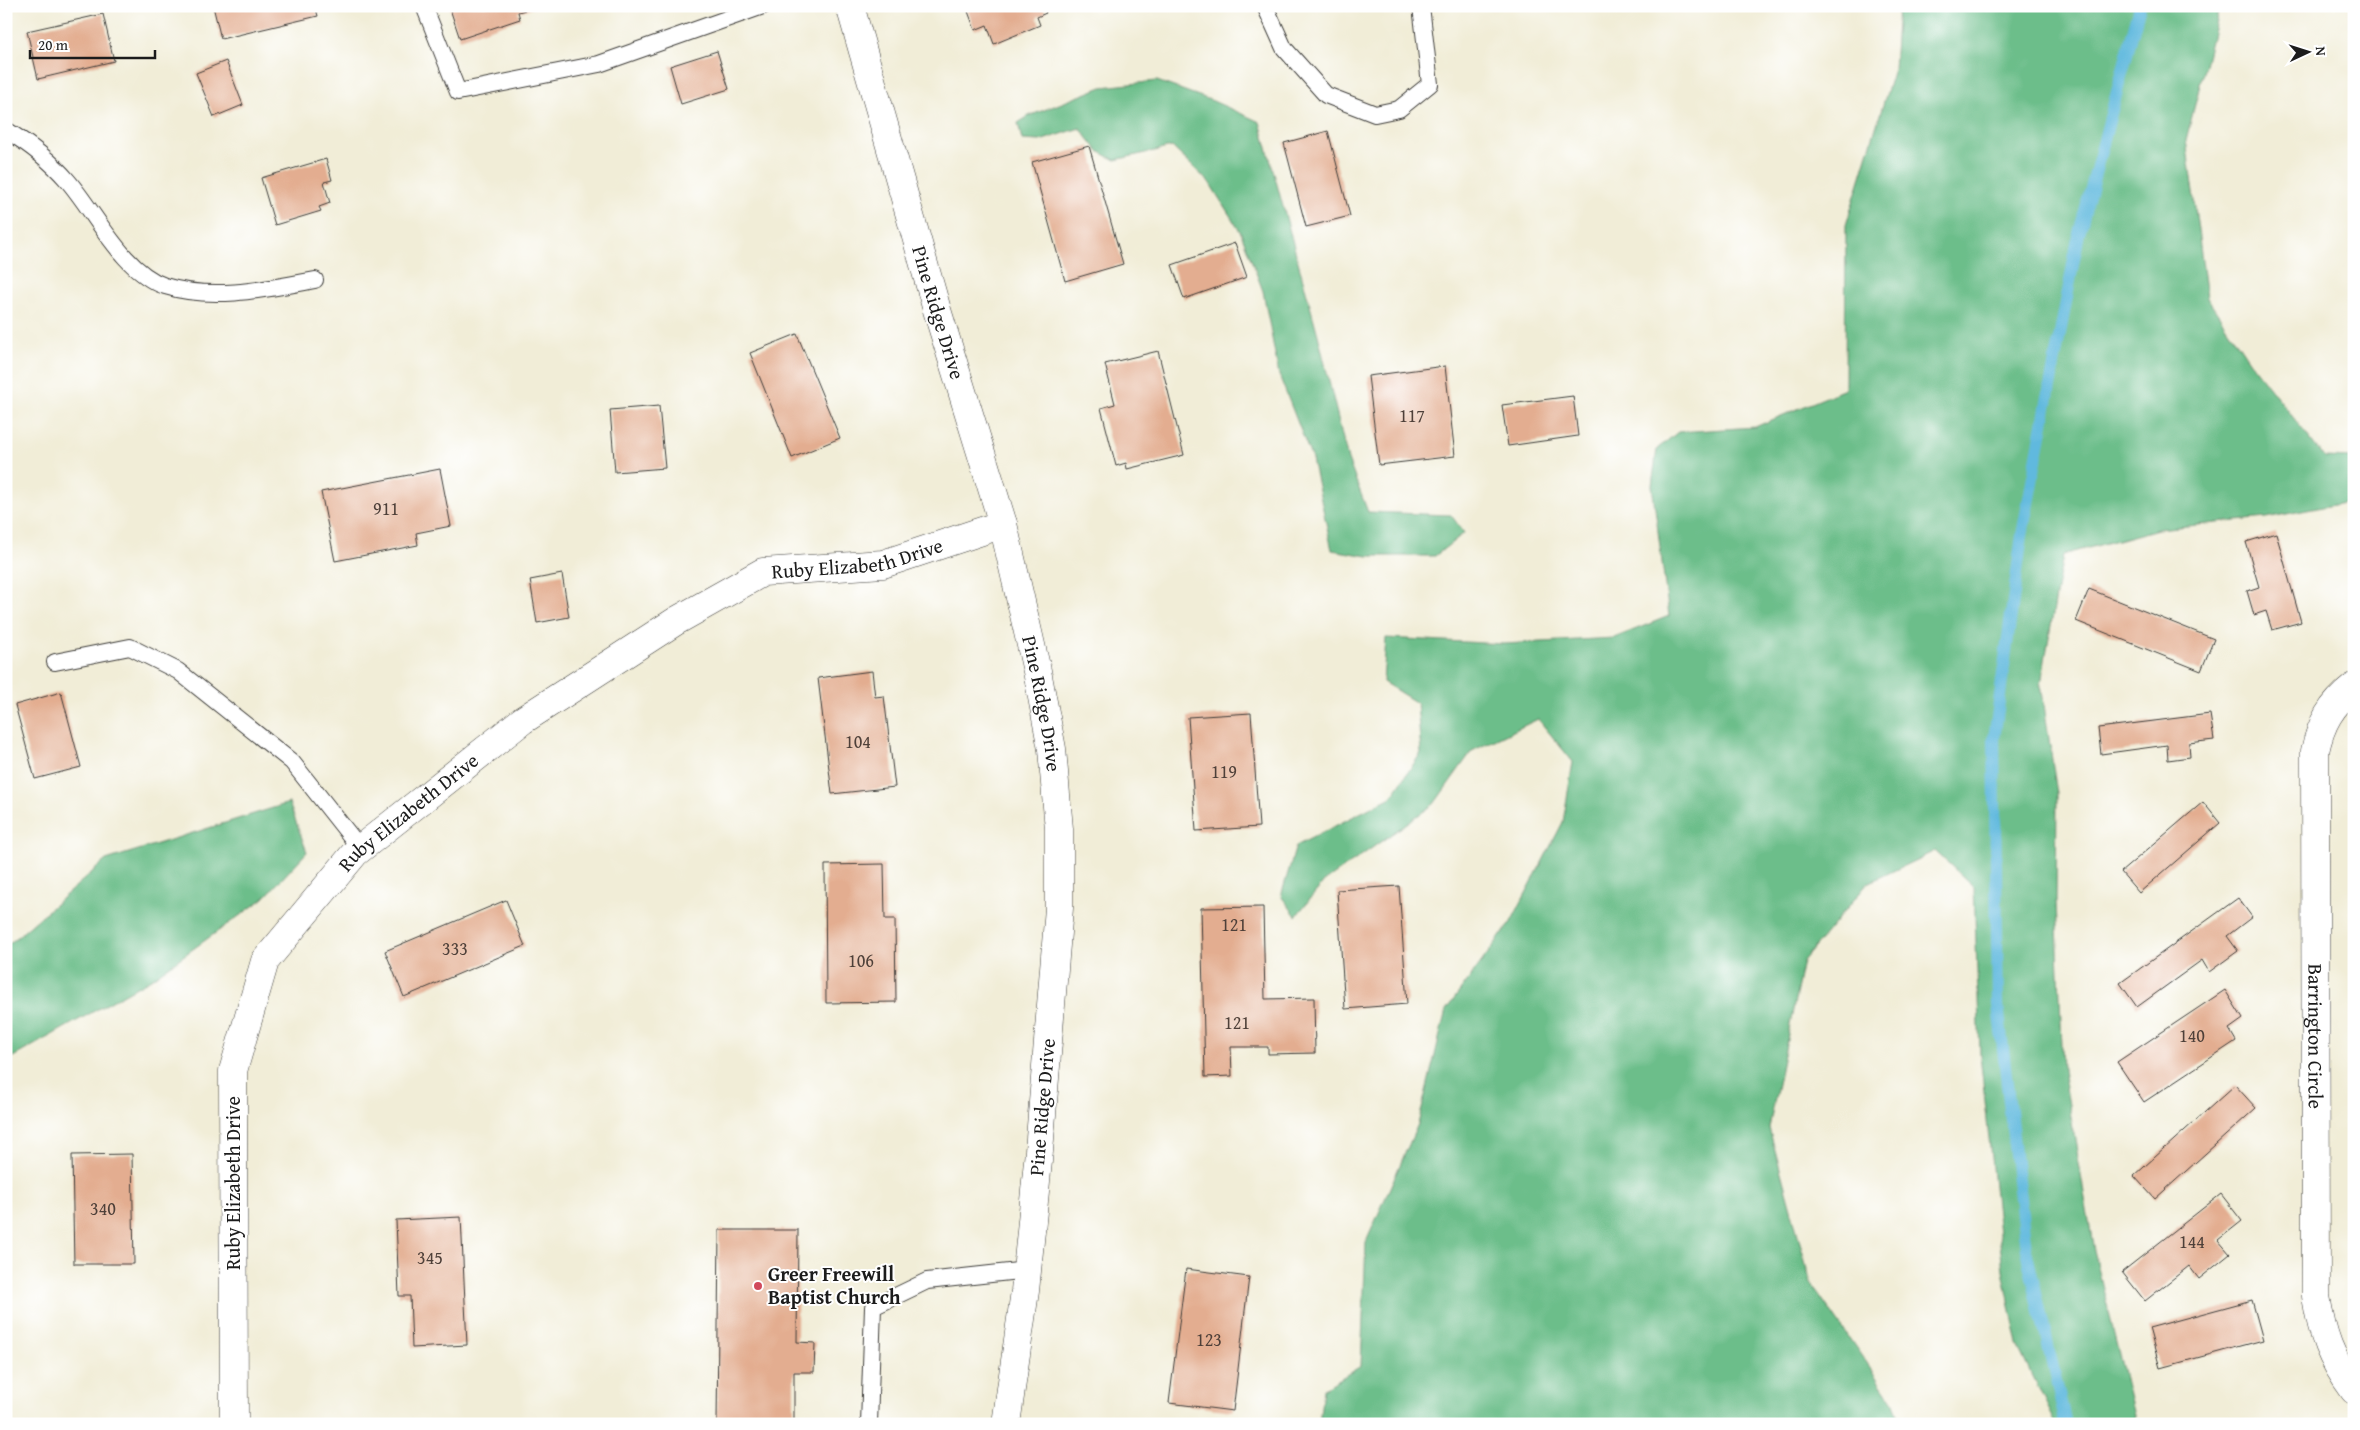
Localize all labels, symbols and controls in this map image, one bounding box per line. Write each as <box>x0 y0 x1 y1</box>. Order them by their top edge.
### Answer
scale bar <box>30 28 155 60</box>
north arrow <box>2282 28 2332 78</box>
text: 20 m <box>38 34 69 55</box>
text: N <box>2311 46 2331 57</box>
street label: Pine Ridge Drive <box>905 242 972 383</box>
house number: 117 <box>1399 402 1425 429</box>
house number: 911 <box>373 495 399 522</box>
street label: Ruby Elizabeth Drive <box>770 530 946 585</box>
street label: Pine Ridge Drive <box>1015 633 1069 773</box>
house number: 104 <box>845 728 871 755</box>
street label: Ruby Elizabeth Drive <box>331 746 484 877</box>
house number: 119 <box>1211 758 1237 785</box>
house number: 121 <box>1221 911 1247 938</box>
house number: 333 <box>442 935 468 962</box>
house number: 106 <box>848 947 874 974</box>
street label: Barrington Circle <box>2301 964 2331 1109</box>
house number: 121 <box>1224 1009 1250 1036</box>
house number: 140 <box>2179 1022 2205 1049</box>
street label: Pine Ridge Drive <box>1021 1037 1062 1177</box>
street label: Ruby Elizabeth Drive <box>218 1096 247 1270</box>
house number: 340 <box>90 1195 116 1222</box>
house number: 144 <box>2179 1228 2205 1255</box>
house number: 345 <box>417 1244 443 1271</box>
place label: Greer Freewill Baptist Church <box>768 1259 901 1311</box>
marker: Greer Freewill Baptist Church <box>752 1280 764 1292</box>
house number: 123 <box>1196 1326 1222 1353</box>

